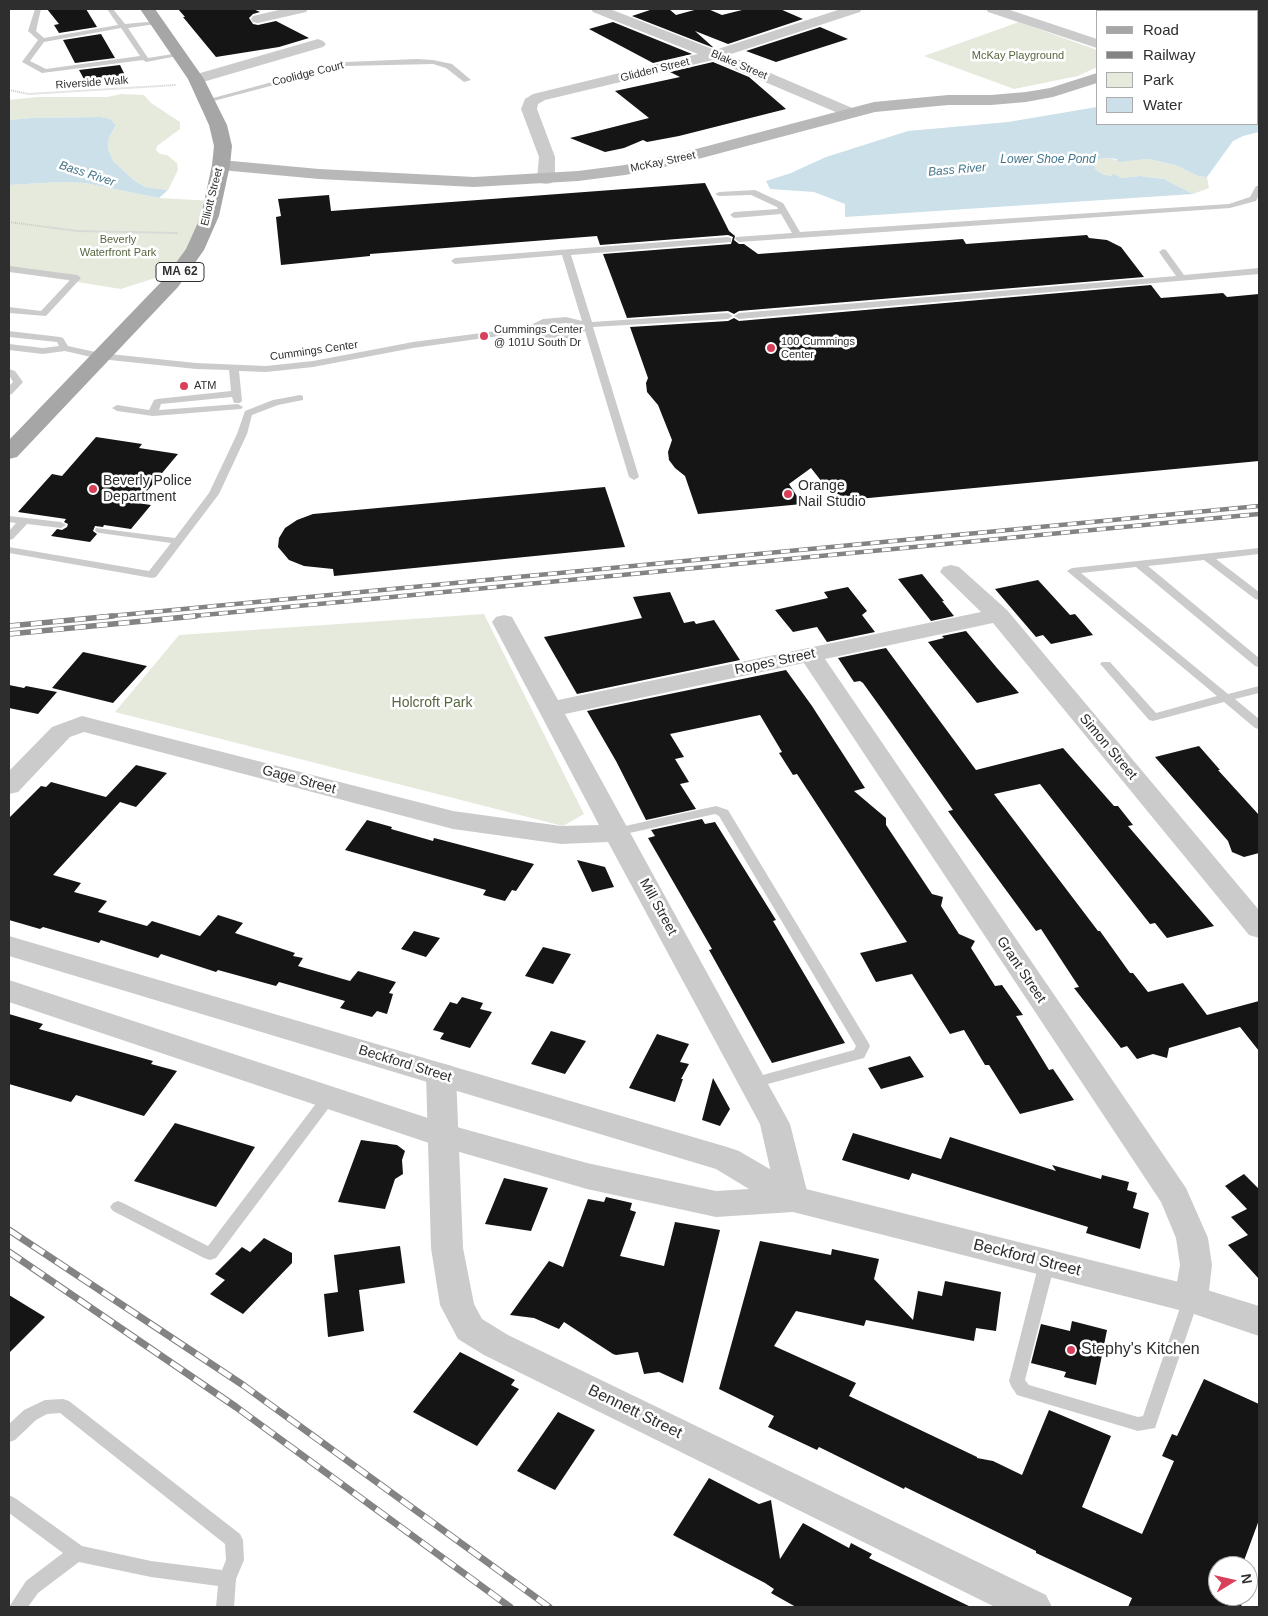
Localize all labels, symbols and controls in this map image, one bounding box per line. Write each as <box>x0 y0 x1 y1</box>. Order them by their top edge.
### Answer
legend <box>1096 10 1258 125</box>
text: Road <box>1143 21 1179 38</box>
text: Railway <box>1143 46 1196 63</box>
street label: Blake Street <box>709 47 769 83</box>
park label: McKay Playground <box>972 49 1064 63</box>
street label: Glidden Street <box>619 55 691 85</box>
street label: Coolidge Court <box>271 59 345 89</box>
text: Park <box>1143 71 1174 88</box>
street label: Riverside Walk <box>55 74 129 92</box>
text: Water <box>1143 96 1182 113</box>
street label: McKay Street <box>629 149 697 175</box>
water label: Lower Shoe Pond <box>1000 153 1096 167</box>
water label: Bass River <box>57 158 117 190</box>
water label: Bass River <box>927 160 987 180</box>
street label: Elliott Street <box>198 167 226 227</box>
park label: Beverly Waterfront Park <box>80 233 156 259</box>
road number: MA 62 <box>156 262 204 282</box>
place label: Cummings Center @ 101U South Dr <box>494 323 583 349</box>
marker: Cummings Center @ 101U South Dr <box>478 330 490 342</box>
place label: 100 Cummings Center <box>781 335 855 361</box>
street label: Cummings Center <box>269 338 359 364</box>
marker: 100 Cummings Center <box>765 342 777 354</box>
place label: ATM <box>194 379 216 393</box>
marker: ATM <box>178 380 190 392</box>
place label: Beverly Police Department <box>103 473 192 506</box>
place label: Orange Nail Studio <box>798 478 866 511</box>
marker: Beverly Police Department <box>87 483 99 495</box>
marker: Orange Nail Studio <box>782 488 794 500</box>
street label: Ropes Street <box>733 645 817 679</box>
park label: Holcroft Park <box>392 695 472 711</box>
street label: Simon Street <box>1076 711 1140 783</box>
street label: Gage Street <box>260 762 338 798</box>
street label: Mill Street <box>636 876 680 938</box>
street label: Grant Street <box>993 934 1049 1006</box>
street label: Beckford Street <box>356 1042 454 1086</box>
street label: Beckford Street <box>971 1235 1083 1281</box>
place label: Stephy's Kitchen <box>1081 1340 1200 1360</box>
marker: Stephy's Kitchen <box>1065 1344 1077 1356</box>
street label: Bennett Street <box>585 1381 685 1443</box>
north arrow <box>1208 1556 1258 1606</box>
text: N <box>1238 1573 1256 1585</box>

